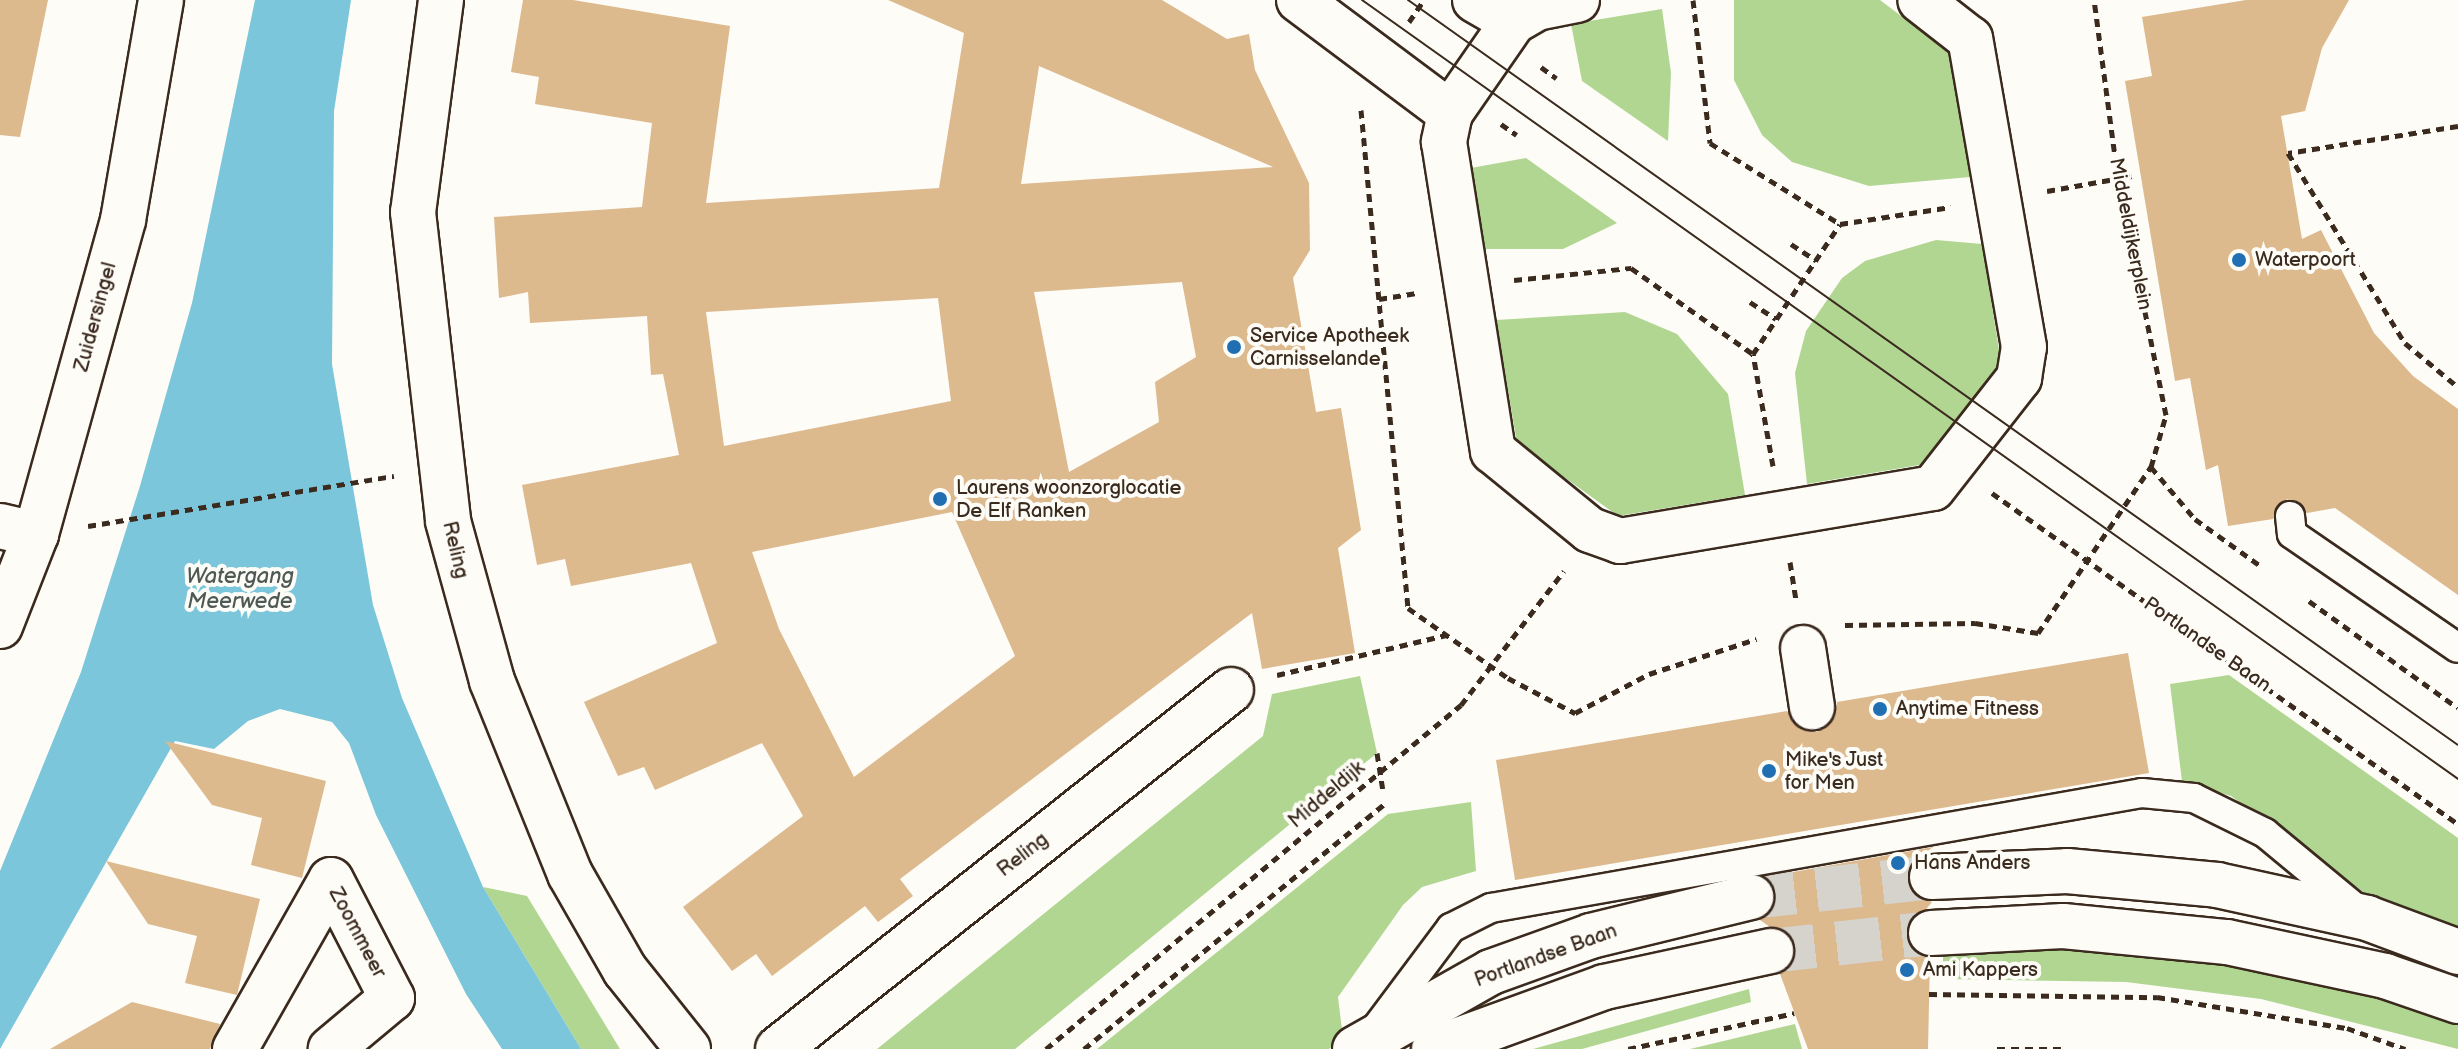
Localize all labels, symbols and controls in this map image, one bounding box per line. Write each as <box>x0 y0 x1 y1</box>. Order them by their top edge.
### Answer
street label: Middeldijkerplein <box>2104 156 2156 312</box>
place label: Waterpoort <box>2255 248 2356 272</box>
marker: Waterpoort <box>2230 251 2248 269</box>
street label: Zuidersingel <box>70 260 122 374</box>
place label: Service Apotheek Carnisselande <box>1250 324 1409 371</box>
marker: Service Apotheek Carnisselande <box>1225 338 1243 356</box>
place label: Laurens woonzorglocatie De Elf Ranken <box>956 476 1181 523</box>
marker: Laurens woonzorglocatie De Elf Ranken <box>931 490 949 508</box>
street label: Reling <box>437 519 473 581</box>
water label: Watergang Meerwede <box>186 563 294 614</box>
street label: Portlandse Baan <box>2139 592 2275 698</box>
place label: Anytime Fitness <box>1896 697 2039 721</box>
marker: Anytime Fitness <box>1871 700 1889 718</box>
place label: Mike's Just for Men <box>1785 748 1884 795</box>
street label: Middeldijk <box>1284 756 1370 834</box>
marker: Mike's Just for Men <box>1760 762 1778 780</box>
street label: Reling <box>993 828 1053 882</box>
place label: Hans Anders <box>1914 851 2030 875</box>
marker: Hans Anders <box>1889 854 1907 872</box>
street label: Zoommeer <box>323 884 391 982</box>
street label: Portlandse Baan <box>1471 919 1621 993</box>
place label: Ami Kappers <box>1923 958 2038 982</box>
marker: Ami Kappers <box>1898 961 1916 979</box>

